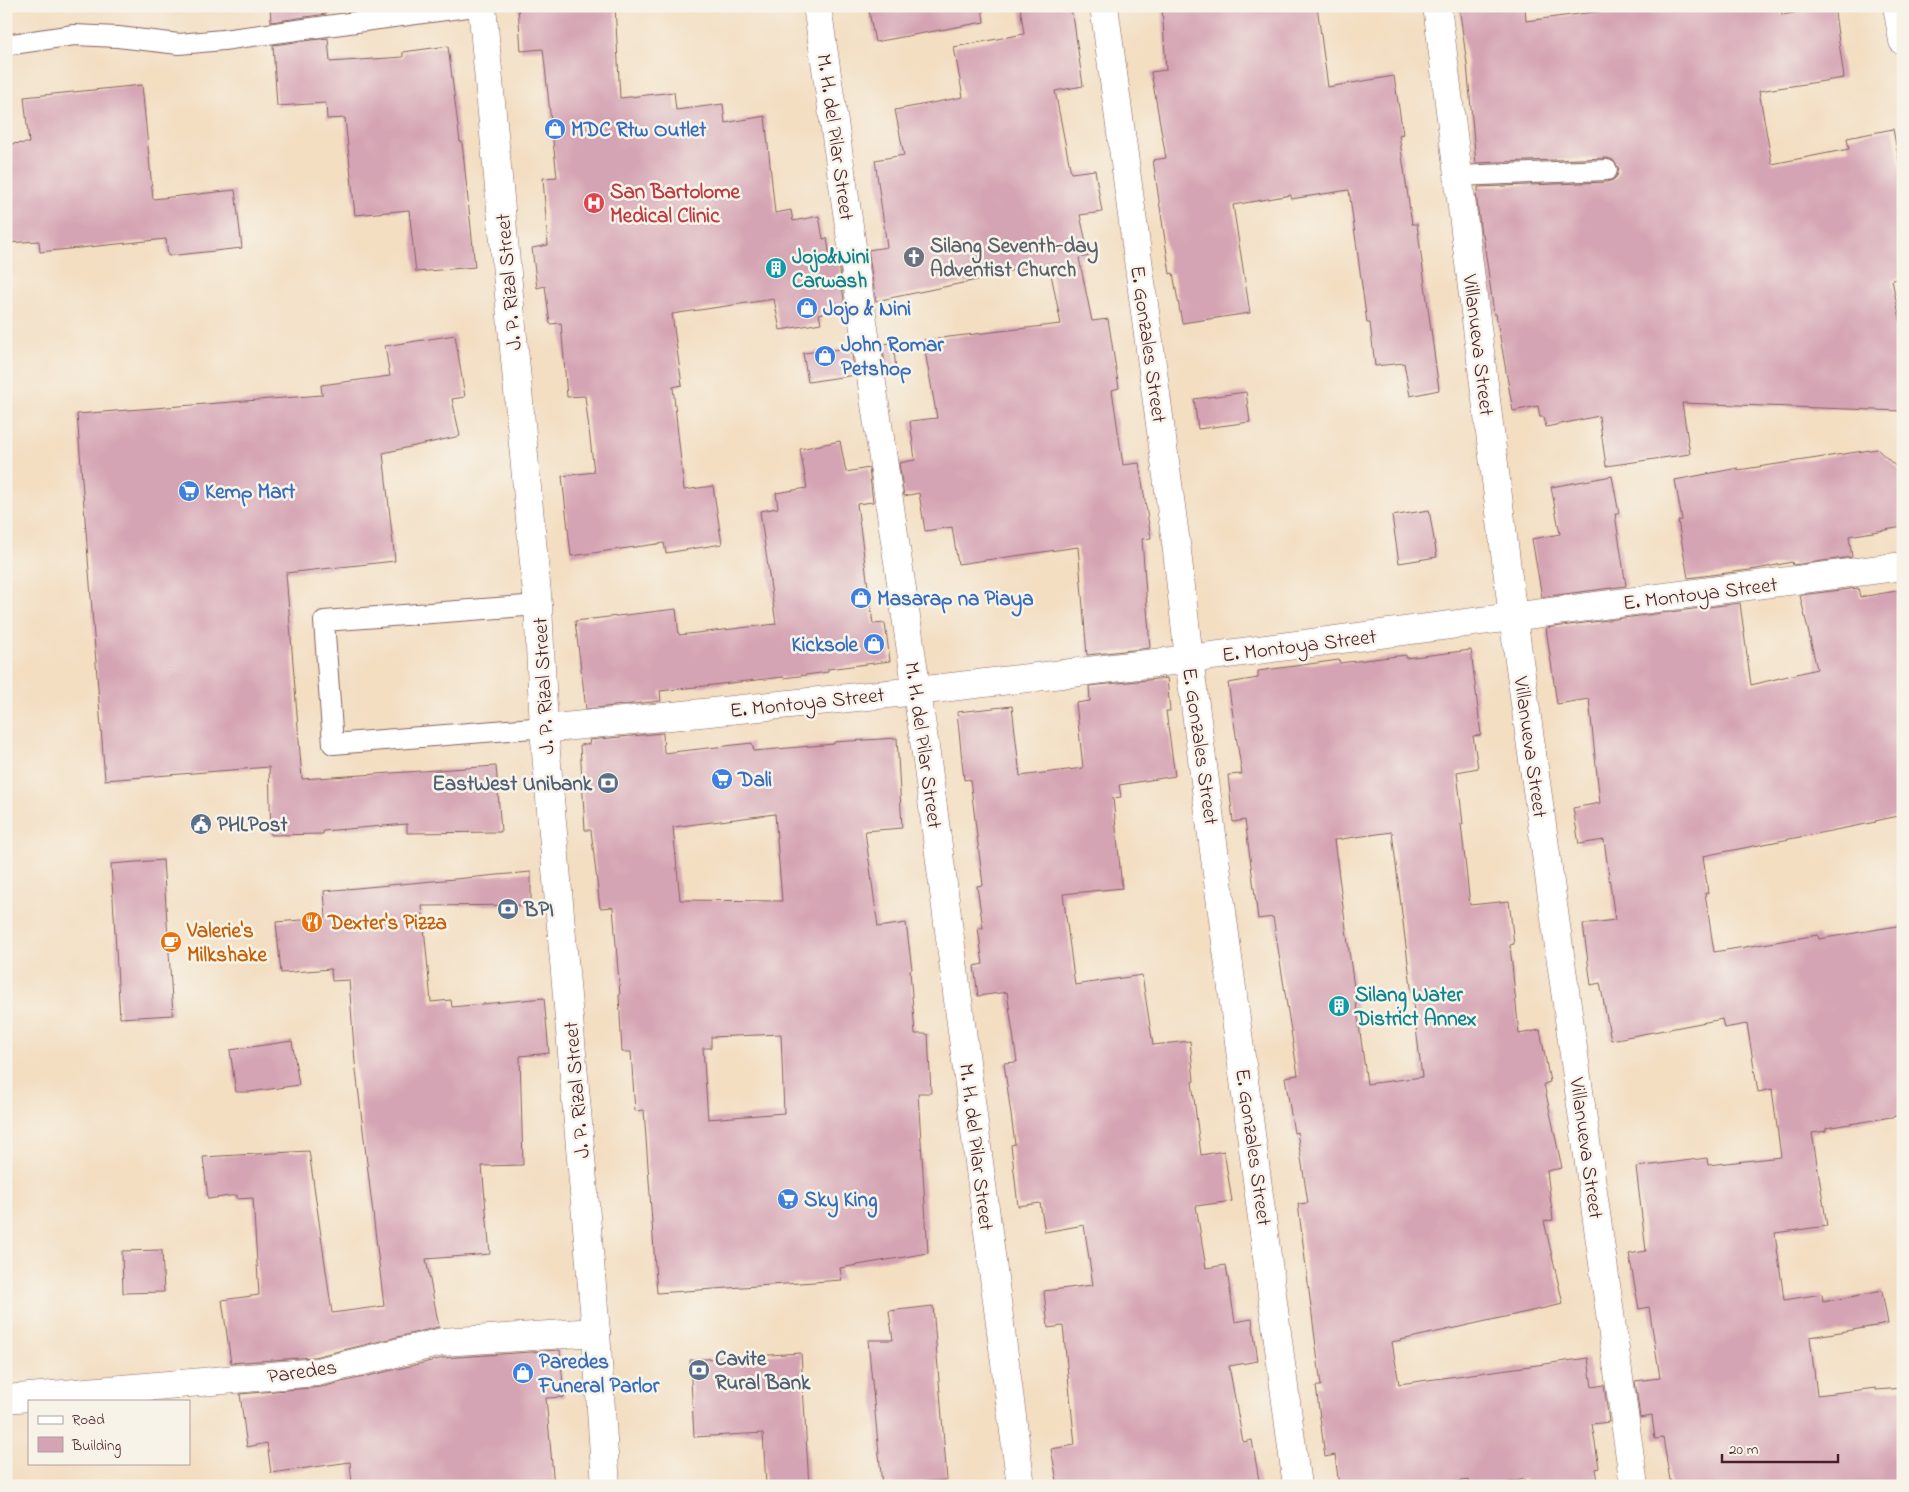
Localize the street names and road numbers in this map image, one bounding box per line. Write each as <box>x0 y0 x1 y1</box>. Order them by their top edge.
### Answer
street label: M. H. del Pilar Street <box>807 52 861 223</box>
street label: J. P. Rizal Street <box>489 212 531 352</box>
street label: E. Gonzales Street <box>1121 264 1173 425</box>
street label: Villanueva Street <box>1453 272 1501 418</box>
street label: E. Montoya Street <box>1621 571 1779 621</box>
street label: J. P. Rizal Street <box>526 616 564 755</box>
street label: E. Montoya Street <box>1220 623 1378 673</box>
street label: M. H. del Pilar Street <box>895 660 949 831</box>
street label: E. Gonzales Street <box>1173 666 1225 827</box>
street label: Villanueva Street <box>1504 674 1554 820</box>
street label: E. Montoya Street <box>728 681 886 729</box>
street label: J. P. Rizal Street <box>557 1020 599 1160</box>
street label: M. H. del Pilar Street <box>950 1062 1000 1233</box>
street label: E. Gonzales Street <box>1226 1067 1278 1228</box>
street label: Villanueva Street <box>1560 1075 1610 1221</box>
street label: Paredes <box>266 1353 339 1393</box>

